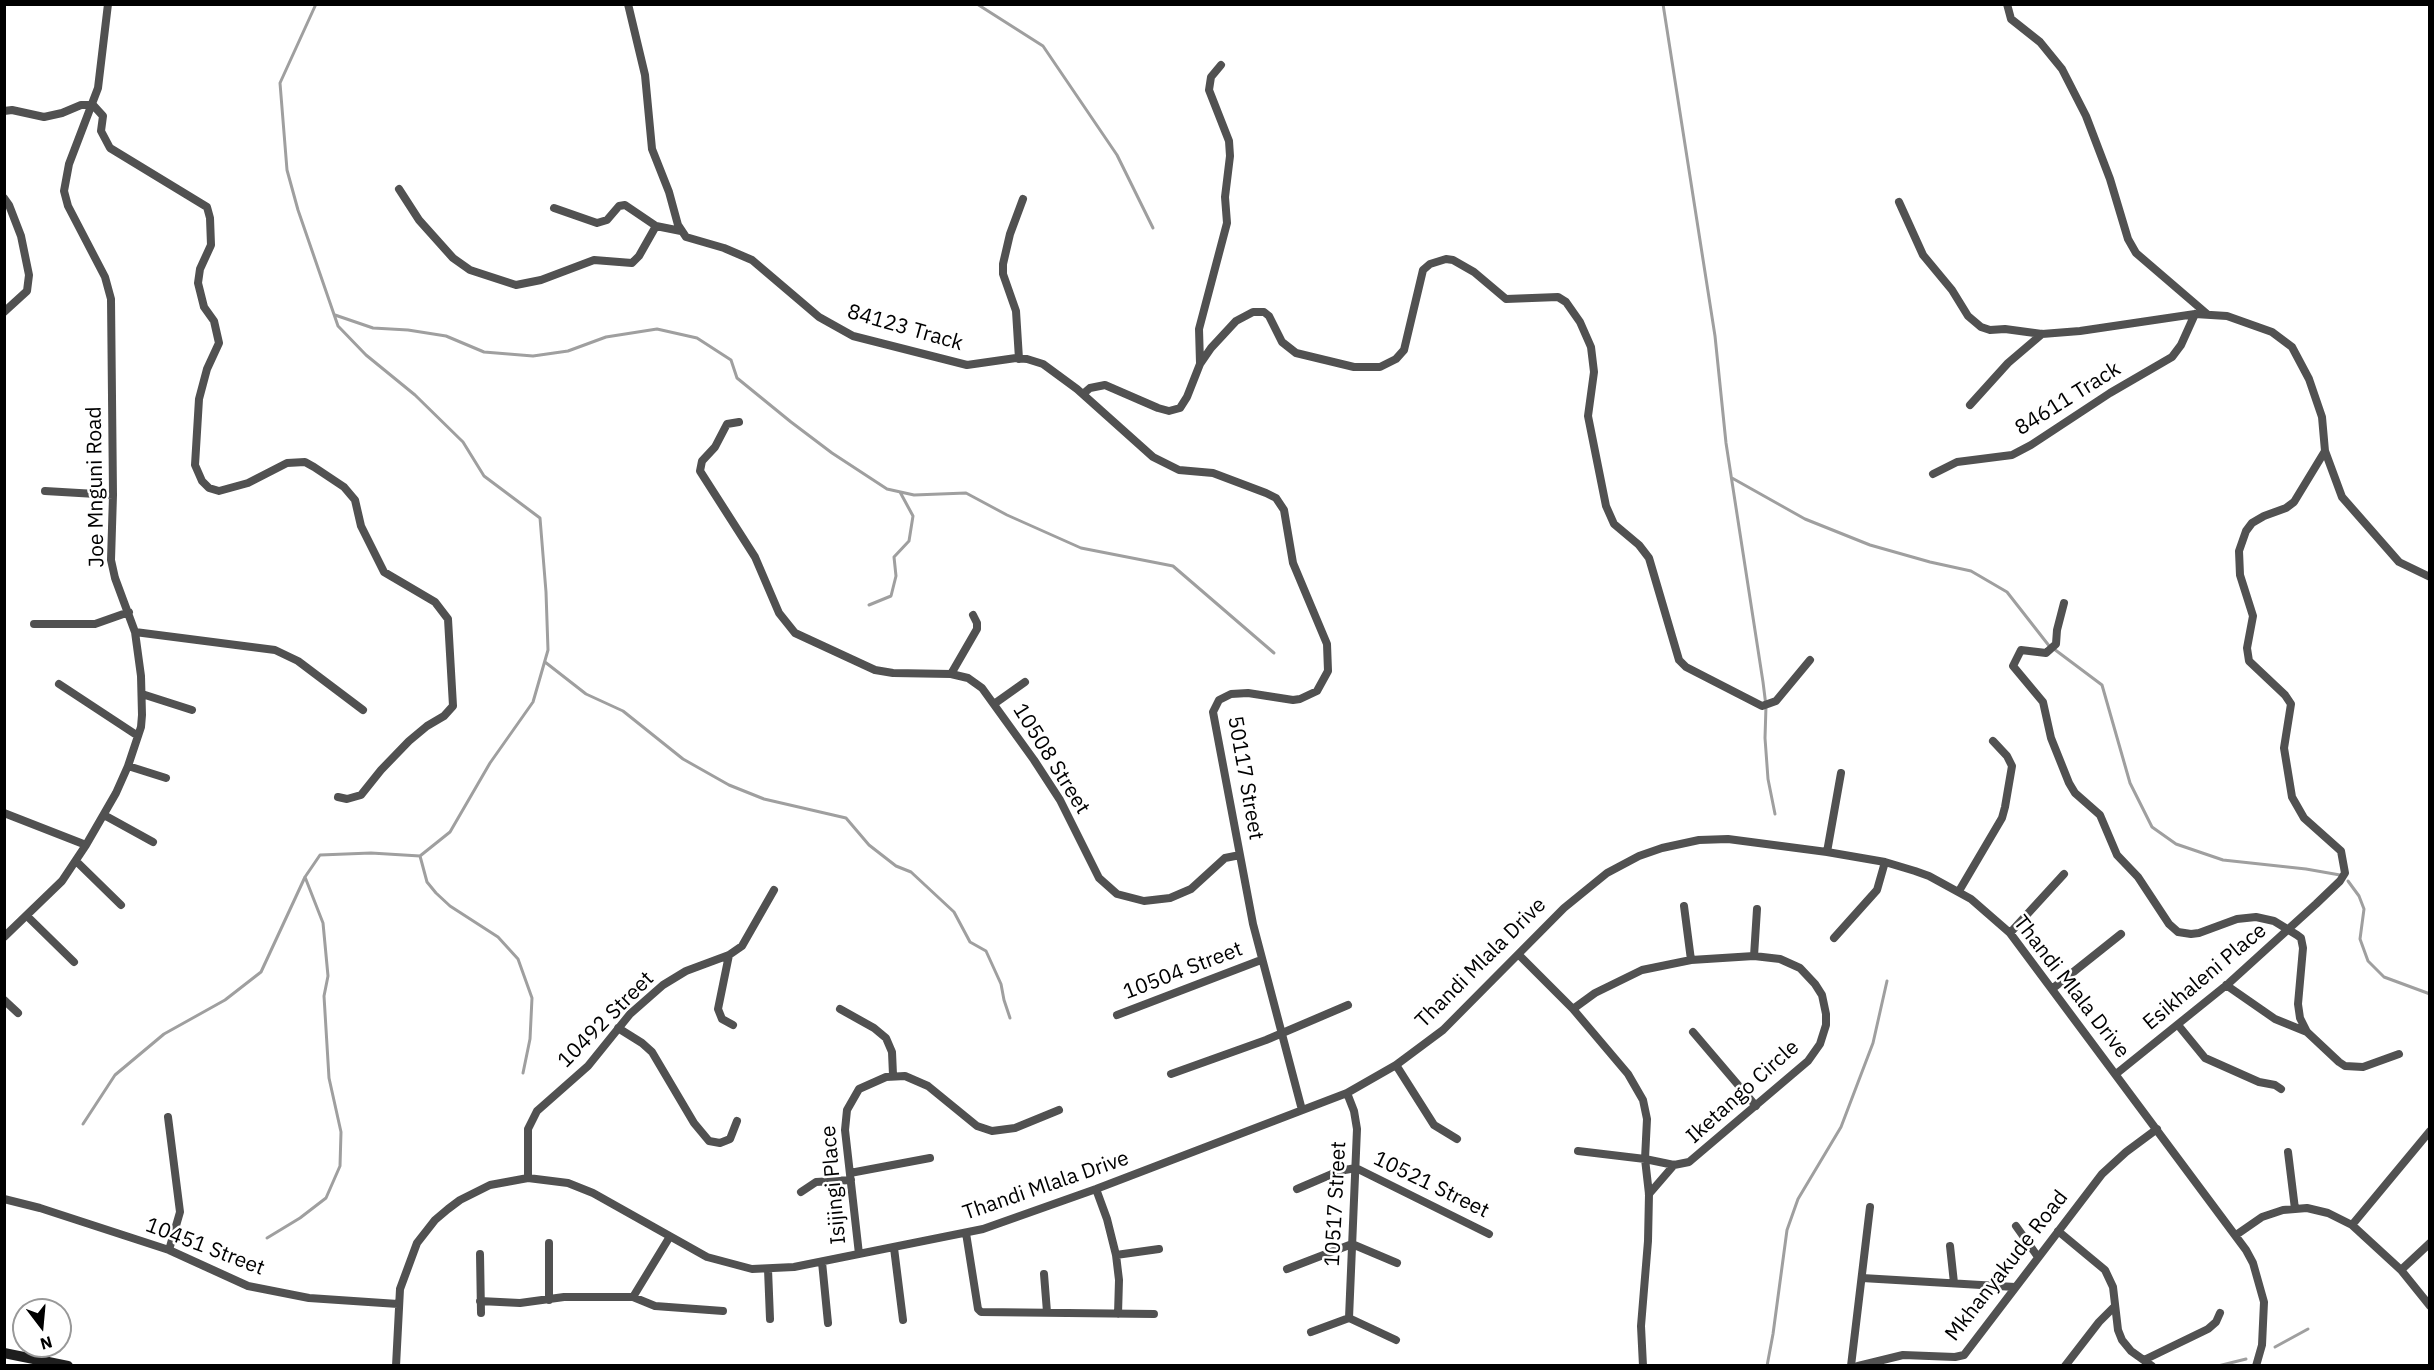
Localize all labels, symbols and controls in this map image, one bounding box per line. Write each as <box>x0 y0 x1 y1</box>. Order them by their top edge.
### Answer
street label: 84123 Track <box>844 299 966 357</box>
street label: 84611 Track <box>2011 357 2125 441</box>
street label: Joe Mnguni Road <box>82 406 110 568</box>
street label: 10508 Street <box>1007 699 1095 819</box>
street label: 50117 Street <box>1222 714 1268 842</box>
street label: Thandi Mlala Drive <box>1411 893 1551 1033</box>
street label: Thandi Mlala Drive <box>2007 911 2135 1063</box>
street label: Esikhaleni Place <box>2138 918 2272 1036</box>
street label: 10504 Street <box>1120 937 1246 1005</box>
street label: 10492 Street <box>553 967 659 1073</box>
street label: Iketango Circle <box>1682 1035 1804 1149</box>
street label: Isijingi Place <box>816 1125 852 1245</box>
street label: 10517 Street <box>1320 1141 1352 1267</box>
street label: Thandi Mlala Drive <box>960 1146 1132 1226</box>
street label: 10521 Street <box>1369 1146 1493 1224</box>
street label: Mkhanyakude Road <box>1940 1186 2074 1346</box>
street label: 10451 Street <box>142 1213 268 1281</box>
north arrow <box>12 1298 72 1358</box>
text: N <box>38 1332 55 1355</box>

